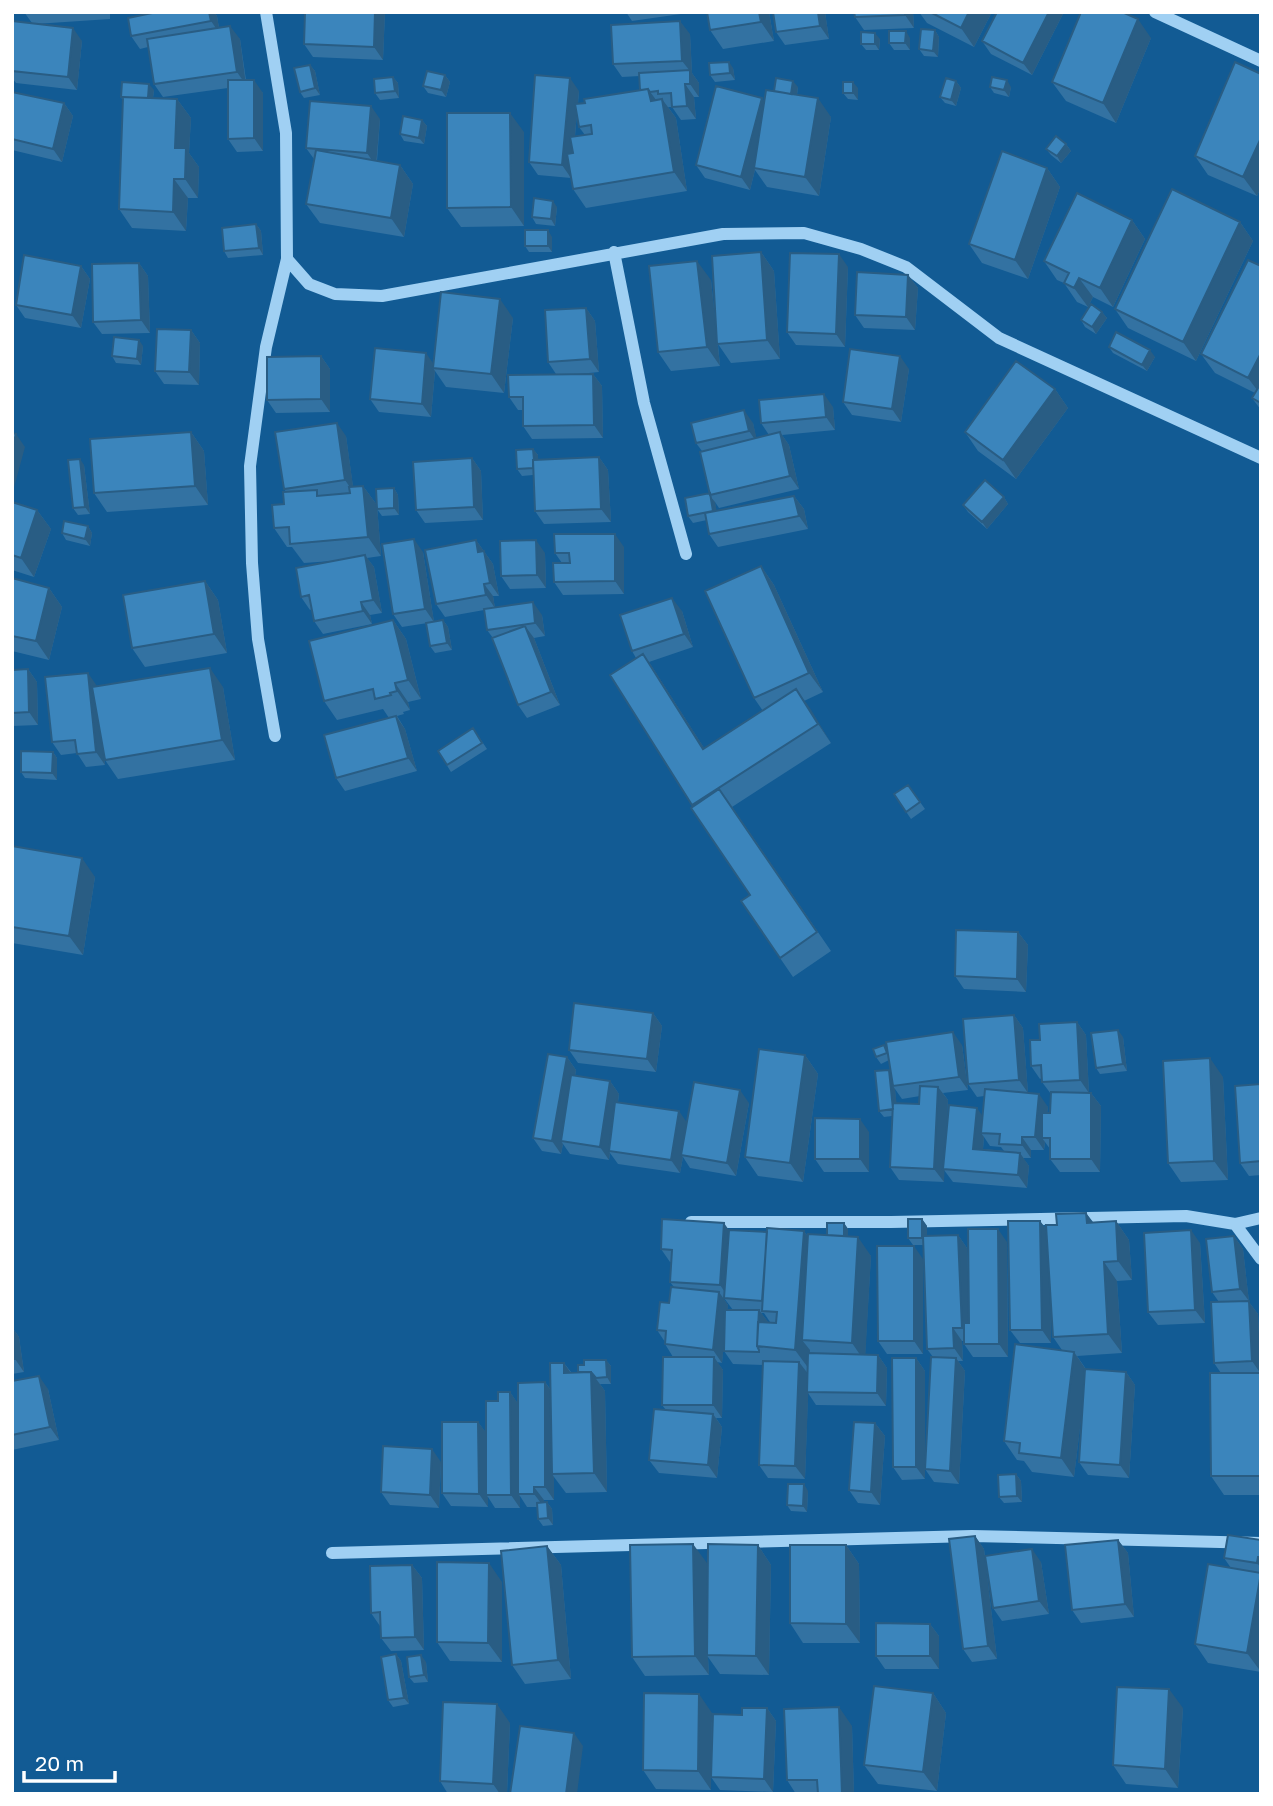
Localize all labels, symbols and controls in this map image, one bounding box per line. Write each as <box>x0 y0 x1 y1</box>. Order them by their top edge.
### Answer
scale bar <box>24 1740 116 1784</box>
text: 20 m <box>35 1750 84 1776</box>

